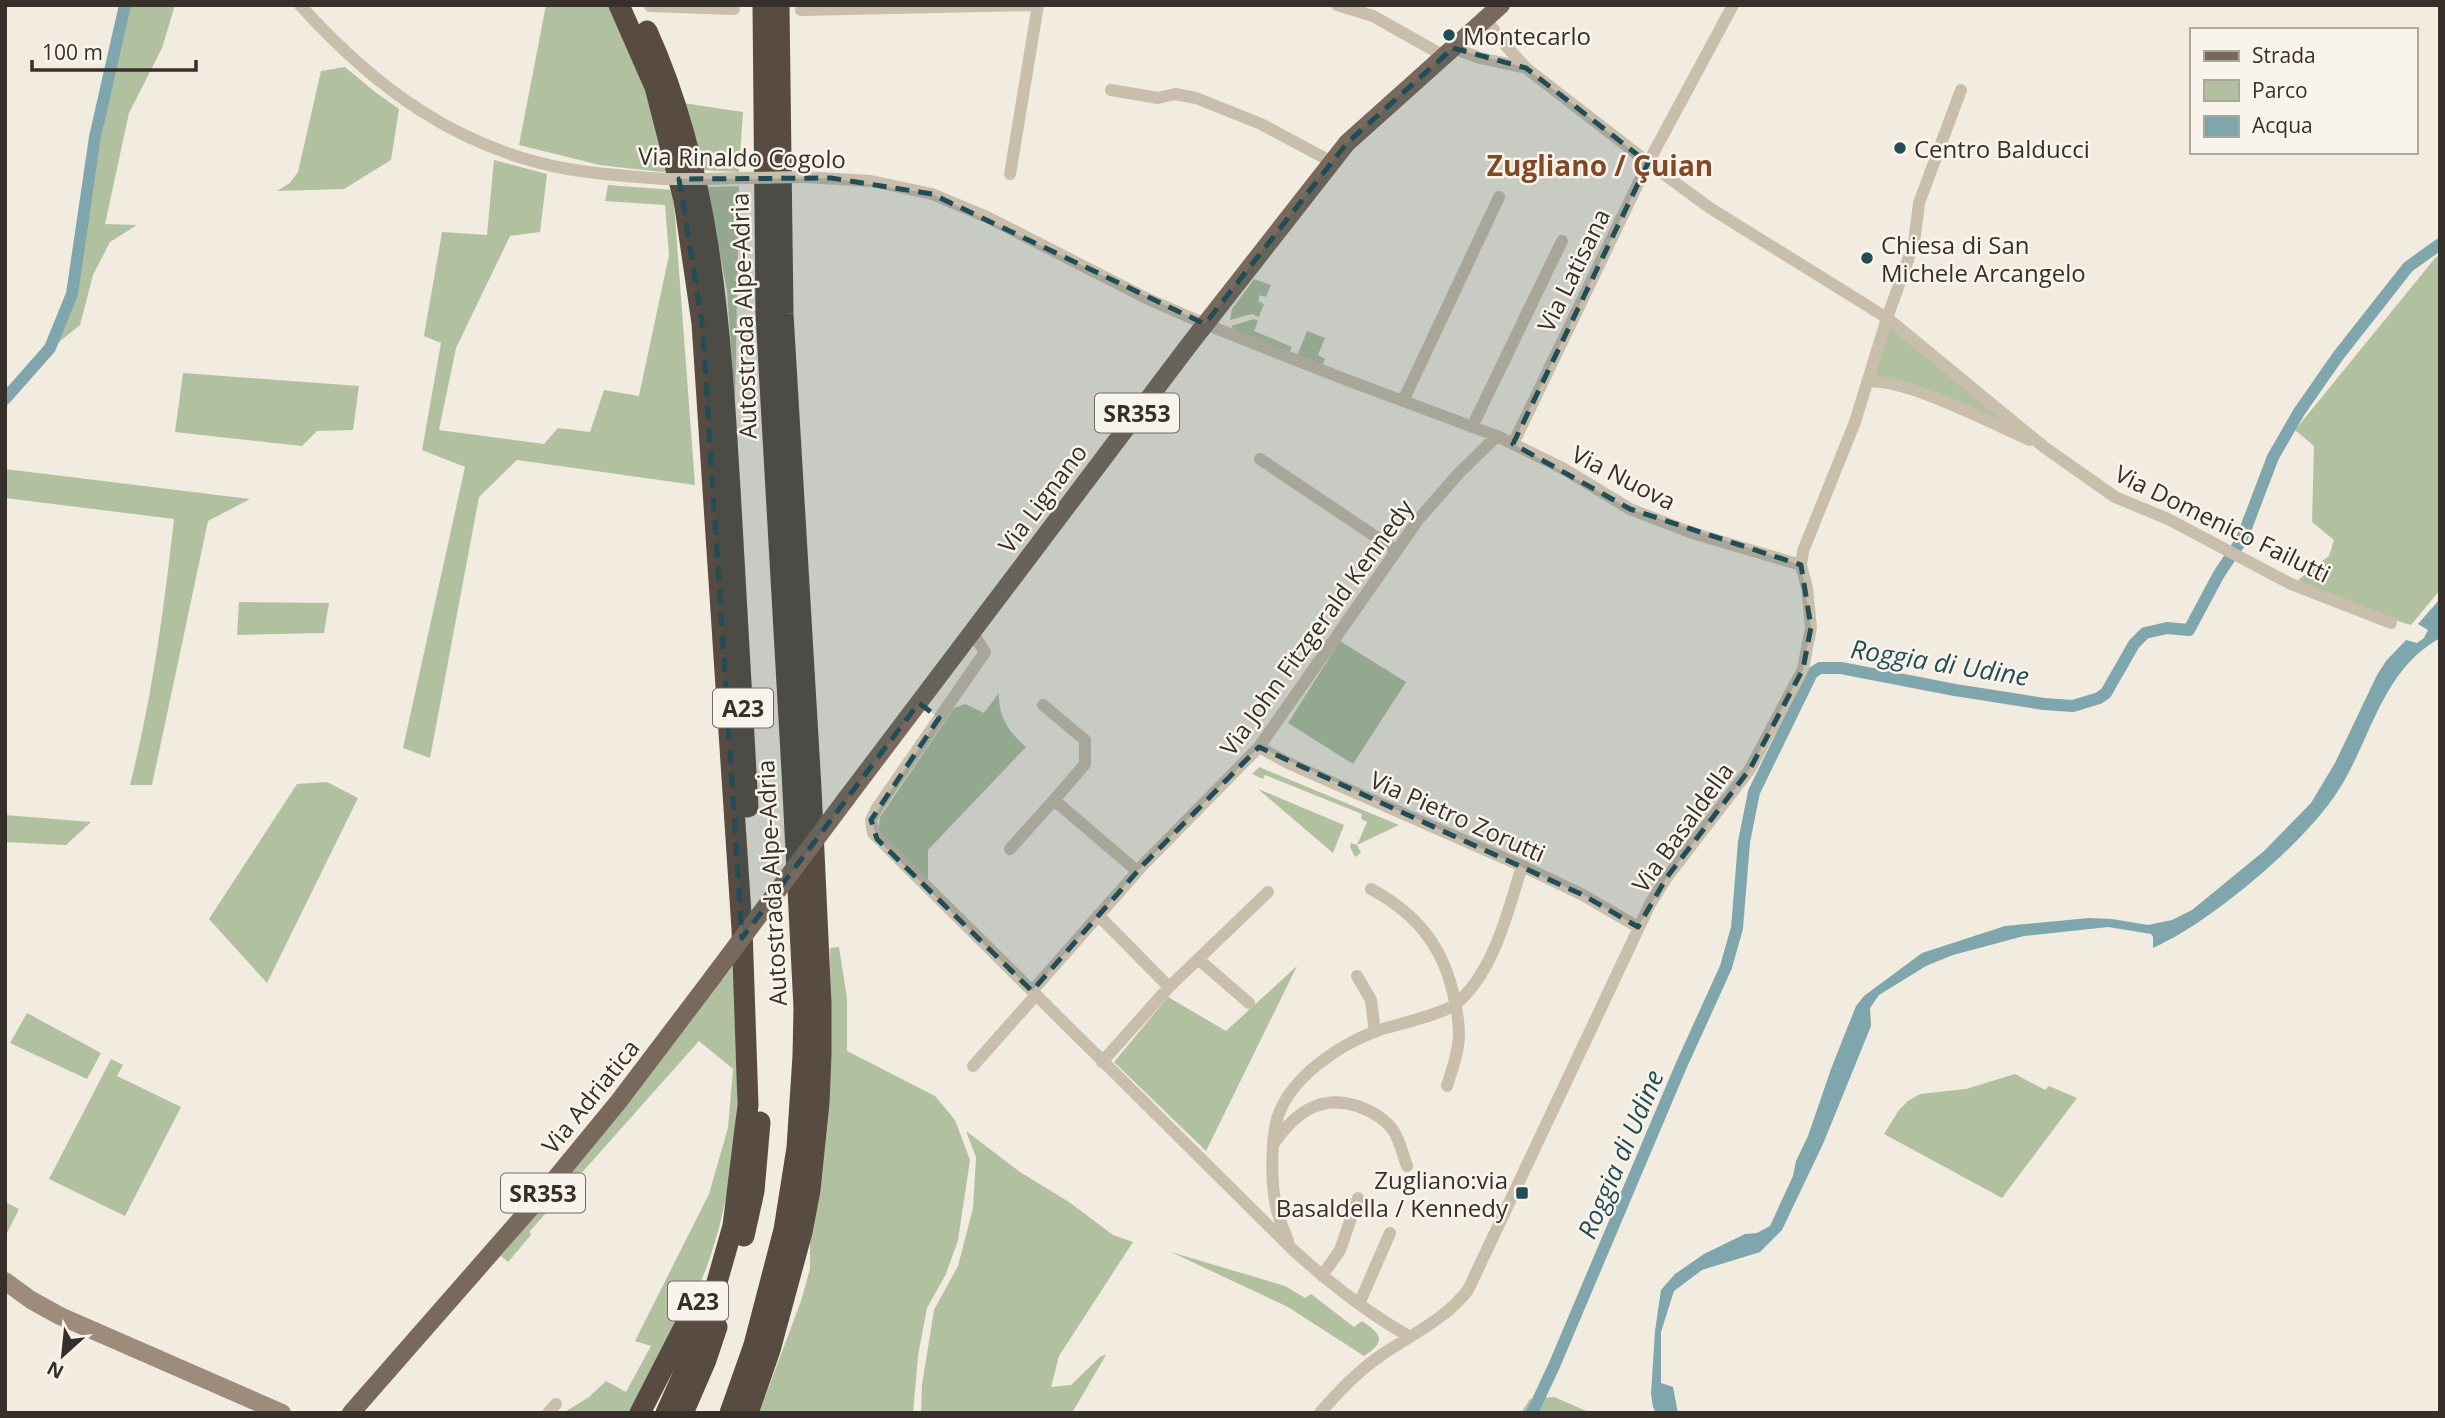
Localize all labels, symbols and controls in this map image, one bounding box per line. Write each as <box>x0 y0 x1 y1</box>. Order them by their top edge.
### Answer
place label: Montecarlo <box>1463 19 1591 52</box>
marker: Montecarlo <box>1441 27 1457 43</box>
scale bar <box>32 28 196 72</box>
legend <box>2190 28 2417 154</box>
text: 100 m <box>42 38 103 66</box>
text: Strada <box>2252 41 2316 69</box>
text: Parco <box>2252 76 2308 104</box>
text: Acqua <box>2252 111 2313 139</box>
place label: Centro Balducci <box>1914 132 2090 165</box>
street label: Via Rinaldo Cogolo <box>638 139 846 175</box>
marker: Centro Balducci <box>1892 140 1908 156</box>
district label: Zugliano / Çuian <box>1487 146 1713 184</box>
street label: Autostrada Alpe-Adria <box>722 192 764 440</box>
street label: Via Latisana <box>1529 203 1617 337</box>
place label: Chiesa di San Michele Arcangelo <box>1881 228 2086 289</box>
marker: Chiesa di San Michele Arcangelo <box>1859 250 1875 266</box>
road number: SR353 <box>1095 394 1179 432</box>
street label: Via Lignano <box>990 437 1094 559</box>
street label: Via Nuova <box>1566 437 1682 517</box>
street label: Via Domenico Failutti <box>2110 456 2336 590</box>
street label: Via John Fitzgerald Kennedy <box>1212 491 1421 762</box>
water label: Roggia di Udine <box>1848 630 2032 694</box>
road number: A23 <box>713 688 773 728</box>
street label: Via Basaldella <box>1624 755 1740 899</box>
street label: Autostrada Alpe-Adria <box>748 759 794 1007</box>
street label: Via Pietro Zorutti <box>1365 763 1551 869</box>
street label: Via Adriatica <box>534 1032 646 1160</box>
water label: Roggia di Udine <box>1568 1064 1672 1244</box>
place label: Zugliano:via Basaldella / Kennedy <box>1276 1163 1509 1224</box>
road number: SR353 <box>501 1174 585 1212</box>
marker: Zugliano:via Basaldella / Kennedy <box>1514 1185 1530 1201</box>
road number: A23 <box>668 1282 728 1320</box>
north arrow <box>28 1320 98 1390</box>
text: N <box>42 1355 68 1385</box>

